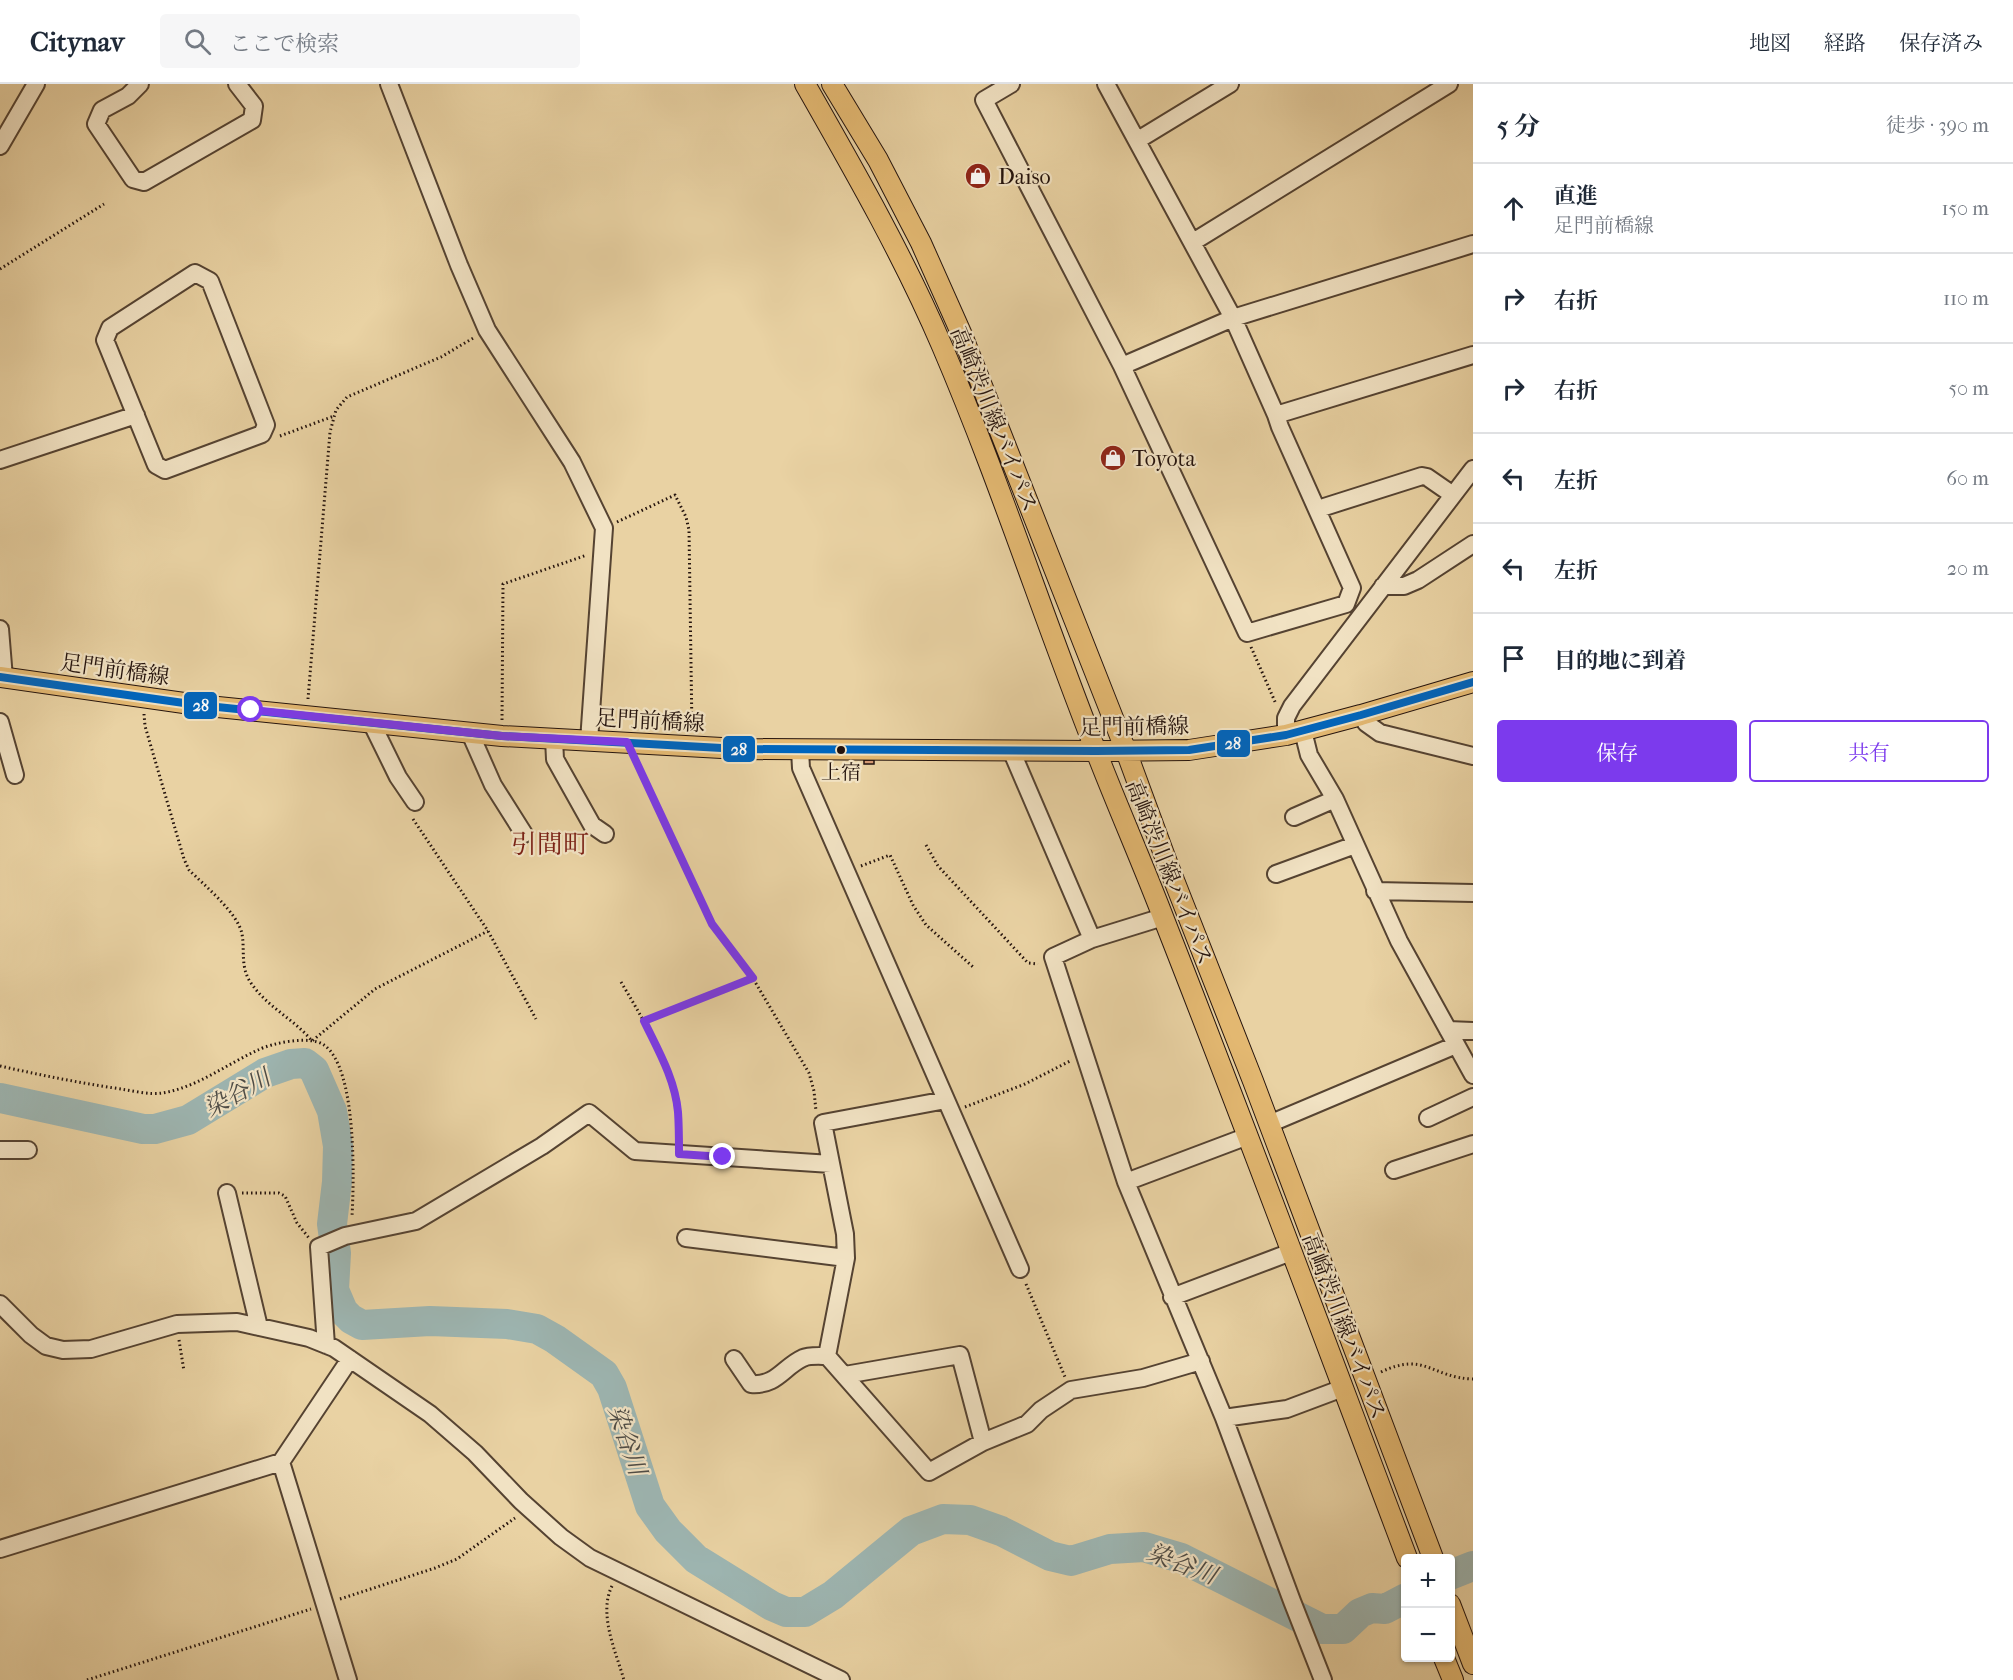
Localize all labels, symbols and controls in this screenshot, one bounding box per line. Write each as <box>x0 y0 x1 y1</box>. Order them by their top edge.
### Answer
search box <box>160 14 580 68</box>
text: Citynav <box>30 25 124 58</box>
icon: search <box>181 25 214 58</box>
text: ここで検索 <box>229 31 339 57</box>
text: 地図 <box>1749 31 1791 55</box>
text: 経路 <box>1824 31 1866 55</box>
text: 保存済み <box>1899 31 1983 55</box>
text: 5 分 <box>1497 111 1540 142</box>
text: 徒歩 · 390 m <box>1886 114 1989 137</box>
shop icon: Daiso <box>963 161 993 191</box>
place label: Daiso <box>998 164 1051 190</box>
text: 直進 <box>1554 183 1598 209</box>
icon: ahead <box>1497 192 1530 225</box>
text: 150 m <box>1941 197 1989 220</box>
text: 足門前橋線 <box>1554 214 1654 237</box>
icon: right <box>1497 282 1530 315</box>
text: 110 m <box>1943 287 1989 310</box>
text: 右折 <box>1554 288 1598 314</box>
street label: 高崎渋川線バイパス <box>945 323 1043 516</box>
icon: right <box>1497 372 1530 405</box>
text: 50 m <box>1948 377 1989 400</box>
text: 右折 <box>1554 378 1598 404</box>
shop icon: Toyota <box>1098 443 1128 473</box>
place label: Toyota <box>1132 446 1196 472</box>
icon: left <box>1497 462 1530 495</box>
text: 60 m <box>1946 467 1989 490</box>
text: 左折 <box>1554 468 1598 494</box>
icon: left <box>1497 552 1530 585</box>
text: 20 m <box>1947 557 1989 580</box>
text: 左折 <box>1554 558 1598 584</box>
icon: arrive <box>1497 642 1530 675</box>
text: 目的地に到着 <box>1554 648 1686 674</box>
street label: 足門前橋線 <box>59 649 171 691</box>
line badge: 28 <box>183 691 218 720</box>
text: 28 <box>193 696 209 715</box>
route start <box>237 696 263 722</box>
street label: 足門前橋線 <box>594 705 706 737</box>
street label: 足門前橋線 <box>1079 713 1189 741</box>
button: 保存 <box>1497 720 1737 782</box>
button: 共有 <box>1749 720 1989 782</box>
line badge: 28 <box>1216 729 1251 758</box>
text: 28 <box>1225 734 1241 753</box>
line badge: 28 <box>722 735 756 763</box>
text: 28 <box>731 740 747 759</box>
marker: 上宿 <box>835 744 847 756</box>
place label: 上宿 <box>821 761 861 784</box>
street label: 高崎渋川線バイパス <box>1120 776 1218 969</box>
district label: 引間町 <box>511 829 589 860</box>
water label: 染谷川 <box>199 1062 278 1123</box>
route end <box>709 1143 735 1169</box>
street label: 高崎渋川線バイパス <box>1297 1229 1392 1423</box>
water label: 染谷川 <box>602 1401 653 1481</box>
water label: 染谷川 <box>1143 1538 1223 1591</box>
map controls <box>1401 1554 1455 1662</box>
button: + <box>1401 1554 1455 1608</box>
button: − <box>1401 1608 1455 1662</box>

